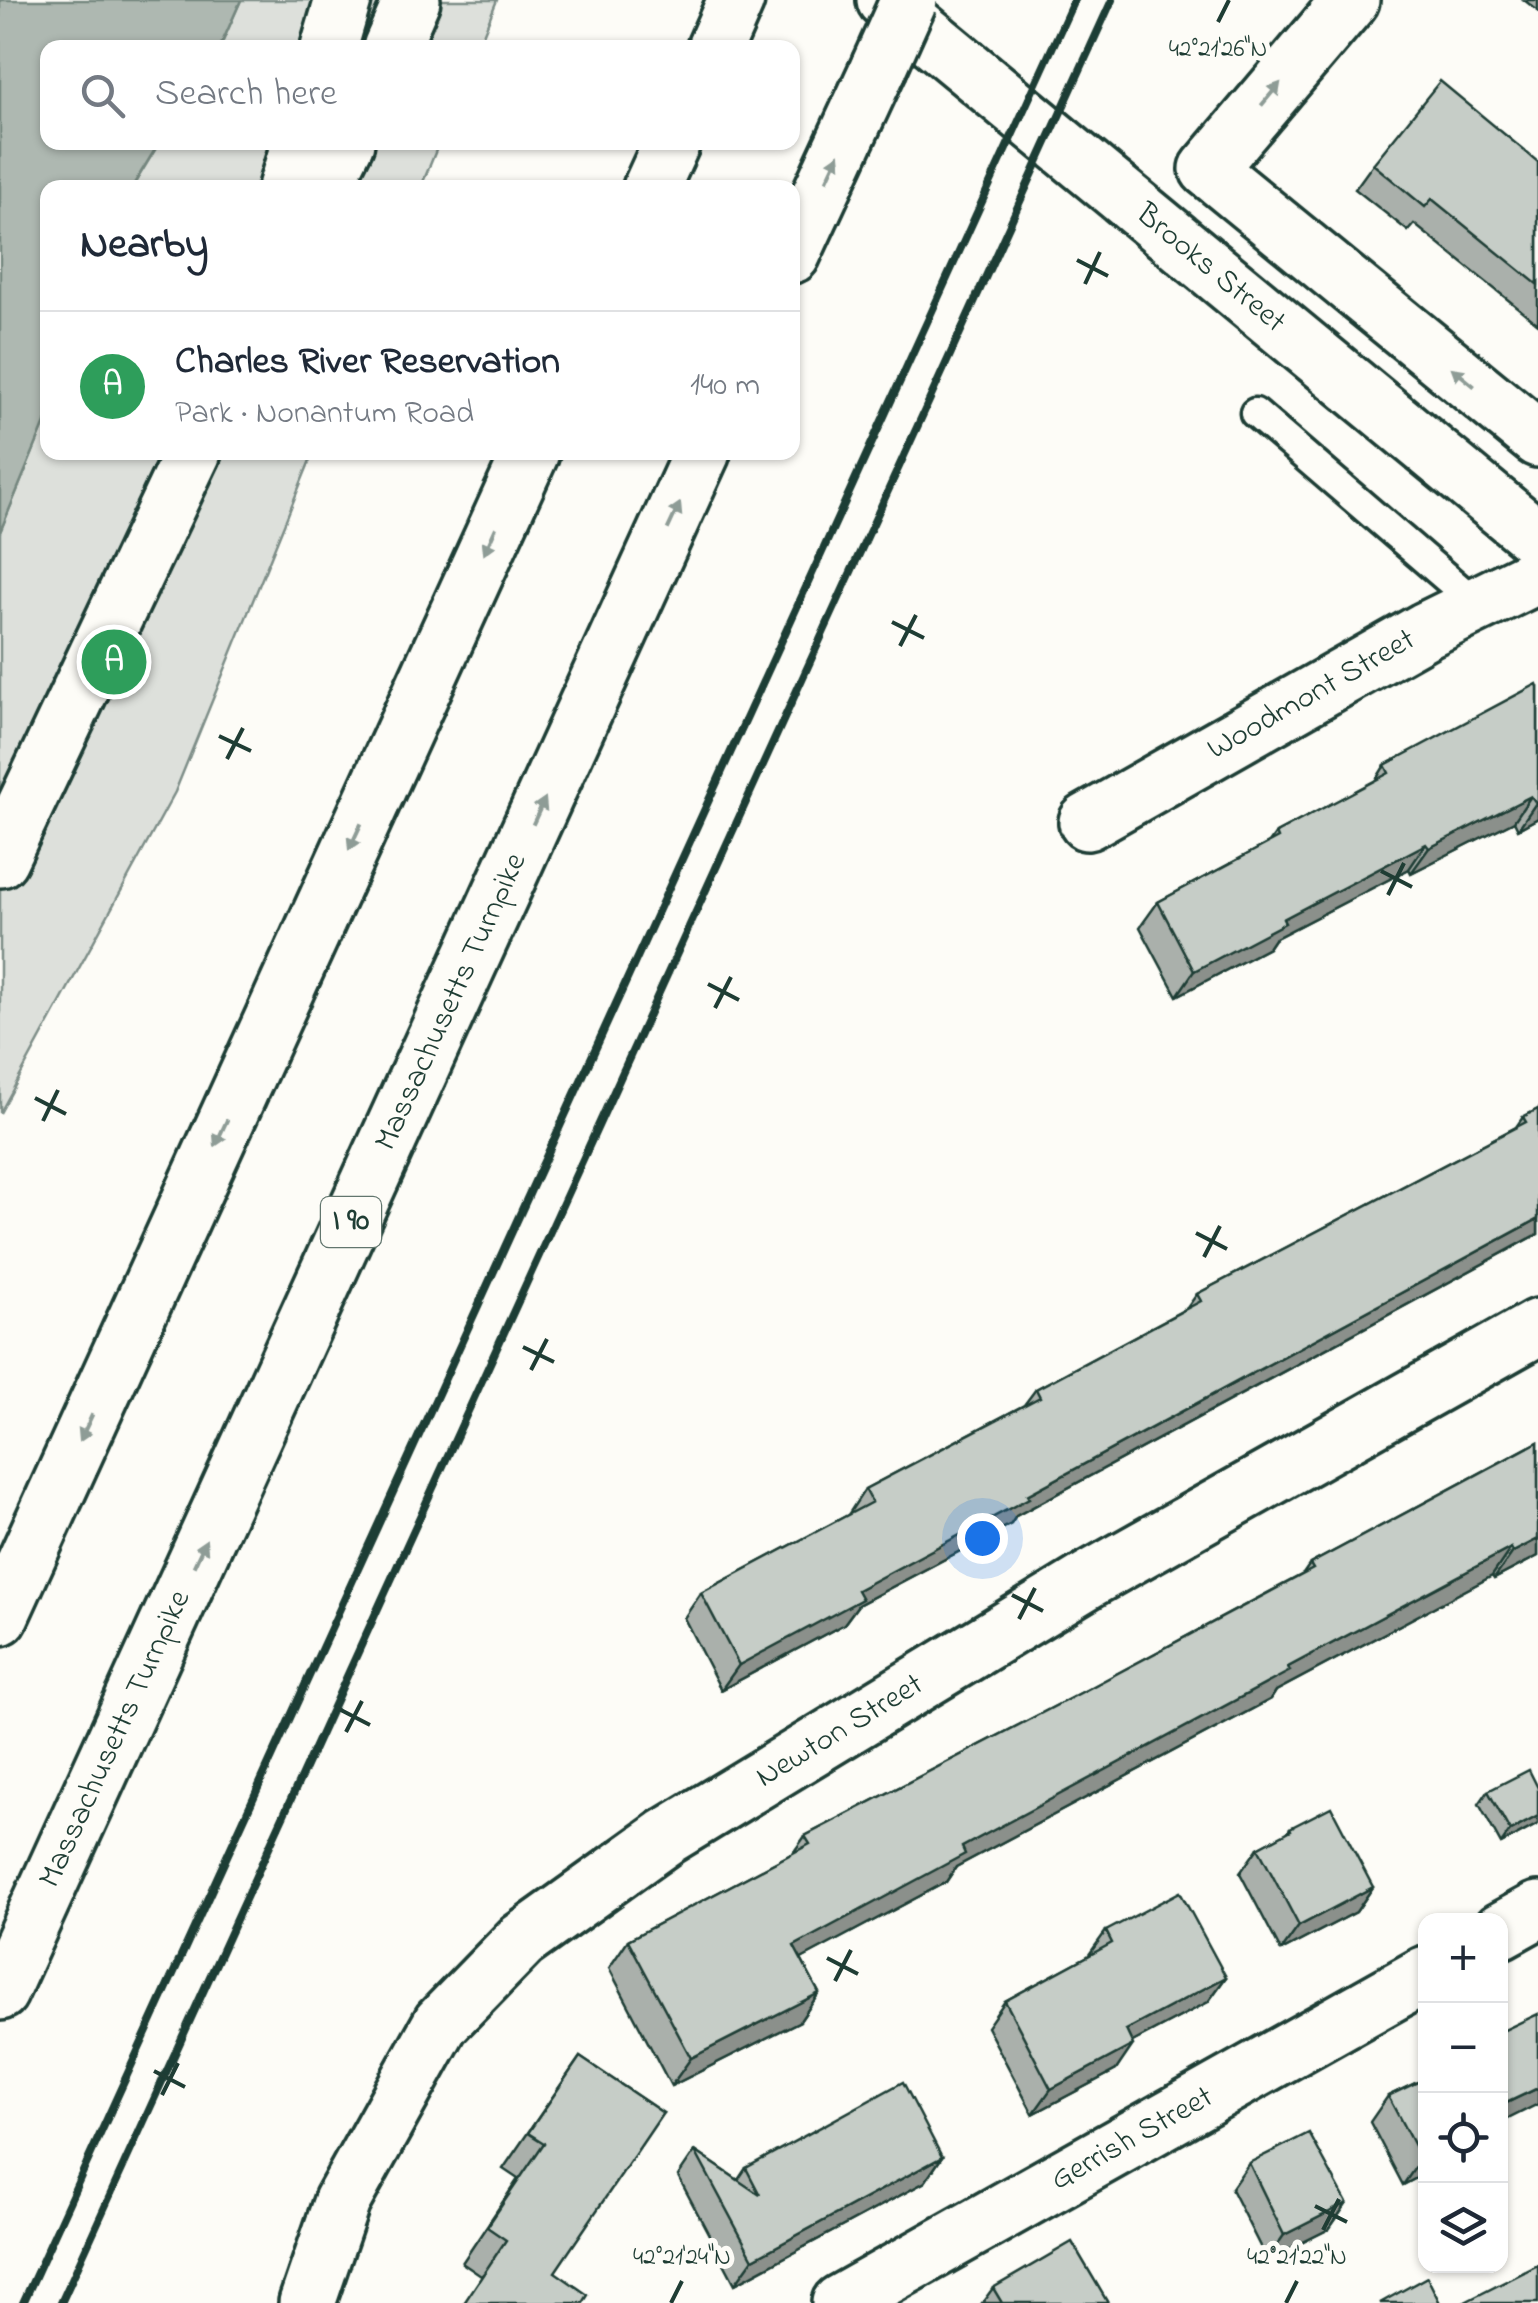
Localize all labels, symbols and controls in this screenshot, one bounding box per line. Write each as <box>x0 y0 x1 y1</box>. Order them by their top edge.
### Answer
text: 42°21'26"N <box>1169 32 1267 68</box>
search box <box>40 40 800 150</box>
text: Search here <box>155 67 337 123</box>
icon: search <box>75 68 130 123</box>
one-way arrow <box>1259 82 1281 107</box>
one-way arrow <box>825 152 841 182</box>
street label: Brooks Street <box>1124 192 1296 345</box>
text: Nearby <box>80 215 208 276</box>
text: Charles River Reservation <box>175 335 560 391</box>
text: A <box>103 363 122 410</box>
text: 140 m <box>690 363 760 410</box>
one-way arrow <box>1450 367 1475 388</box>
text: Park · Nonantum Road <box>175 391 474 438</box>
one-way arrow <box>665 501 682 530</box>
one-way arrow <box>482 526 498 556</box>
street label: Woodmont Street <box>1199 617 1425 773</box>
pin: A <box>82 624 146 700</box>
one-way arrow <box>530 796 547 825</box>
one-way arrow <box>347 823 364 852</box>
street label: Massachusetts Turnpike <box>363 845 540 1159</box>
one-way arrow <box>212 1119 229 1148</box>
road number: I 90 <box>321 1197 381 1247</box>
one-way arrow <box>78 1414 94 1443</box>
your location <box>957 1513 1008 1564</box>
one-way arrow <box>192 1538 209 1567</box>
street label: Massachusetts Turnpike <box>27 1582 204 1896</box>
street label: Newton Street <box>747 1662 933 1800</box>
map controls <box>1418 1913 1508 2273</box>
button: + <box>1418 1913 1508 2003</box>
button: − <box>1418 2003 1508 2093</box>
street label: Gerrish Street <box>1042 2074 1222 2204</box>
button: locate <box>1418 2093 1508 2183</box>
button: layers <box>1418 2183 1508 2273</box>
text: 42°21'24"N <box>633 2240 731 2276</box>
text: 42°21'22"N <box>1247 2240 1347 2276</box>

